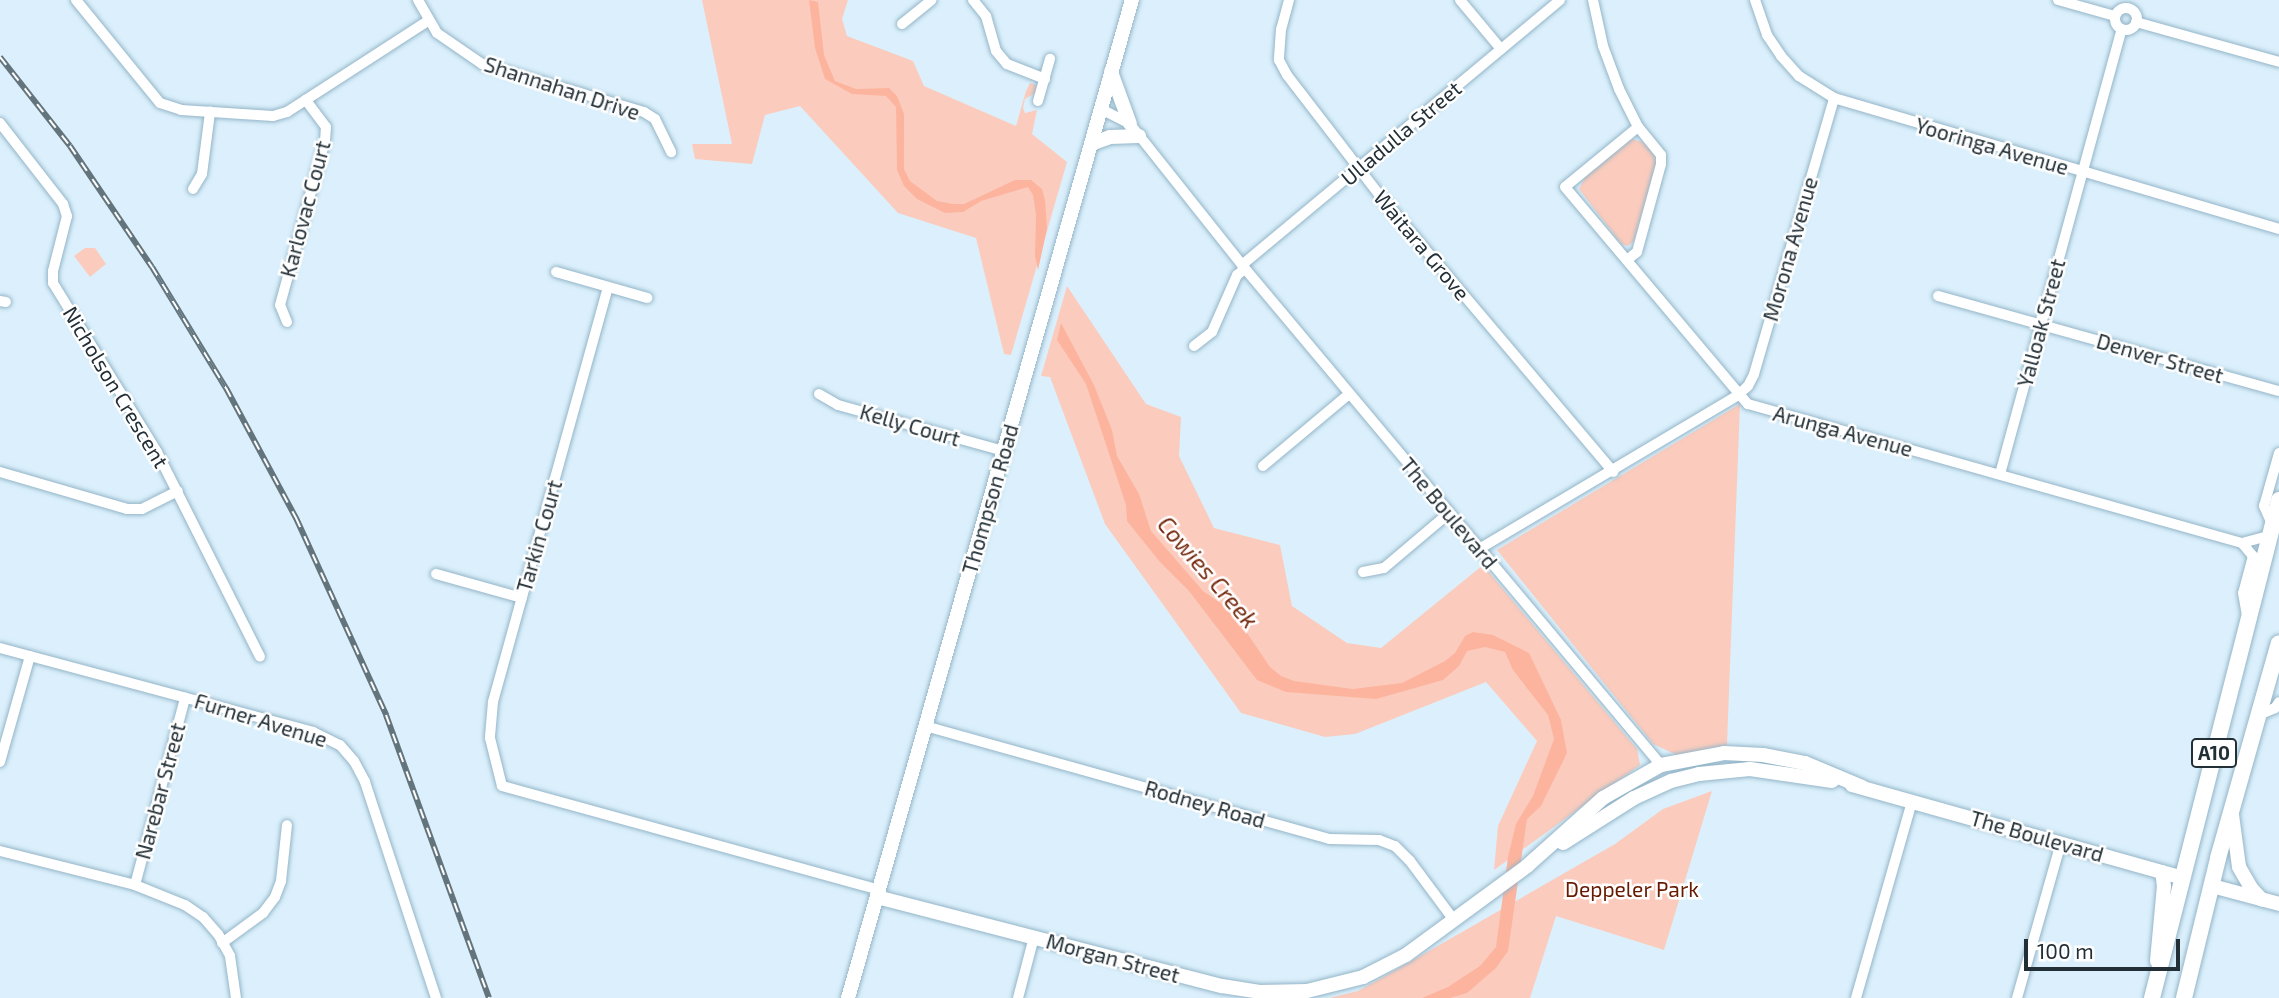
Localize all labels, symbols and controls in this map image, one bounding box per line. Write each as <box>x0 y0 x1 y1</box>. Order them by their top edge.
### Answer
street label: Shannahan Drive <box>481 51 643 125</box>
street label: Ulladulla Street <box>1336 75 1466 191</box>
street label: Yooringa Avenue <box>1912 112 2072 180</box>
street label: Karlovac Court <box>275 138 335 280</box>
street label: Morona Avenue <box>1757 174 1823 324</box>
street label: Waitara Grove <box>1369 185 1475 305</box>
street label: Yalloak Street <box>2012 256 2070 390</box>
street label: Nicholson Crescent <box>58 302 174 472</box>
street label: Denver Street <box>2093 328 2227 388</box>
street label: Kelly Court <box>857 399 963 451</box>
street label: Arunga Avenue <box>1770 400 1916 462</box>
street label: Thompson Road <box>957 421 1023 577</box>
street label: The Boulevard <box>1395 452 1503 574</box>
street label: Tarkin Court <box>511 477 567 595</box>
water label: Cowies Creek <box>1152 511 1264 633</box>
street label: Furner Avenue <box>191 688 331 752</box>
street label: Narebar Street <box>130 720 190 862</box>
road number: A10 <box>2190 738 2238 768</box>
street label: Rodney Road <box>1142 775 1268 833</box>
street label: The Boulevard <box>1967 805 2107 867</box>
park label: Deppeler Park <box>1565 876 1699 902</box>
scale bar <box>2027 925 2183 969</box>
street label: Morgan Street <box>1044 928 1182 988</box>
text: 100 m <box>2037 938 2094 963</box>

